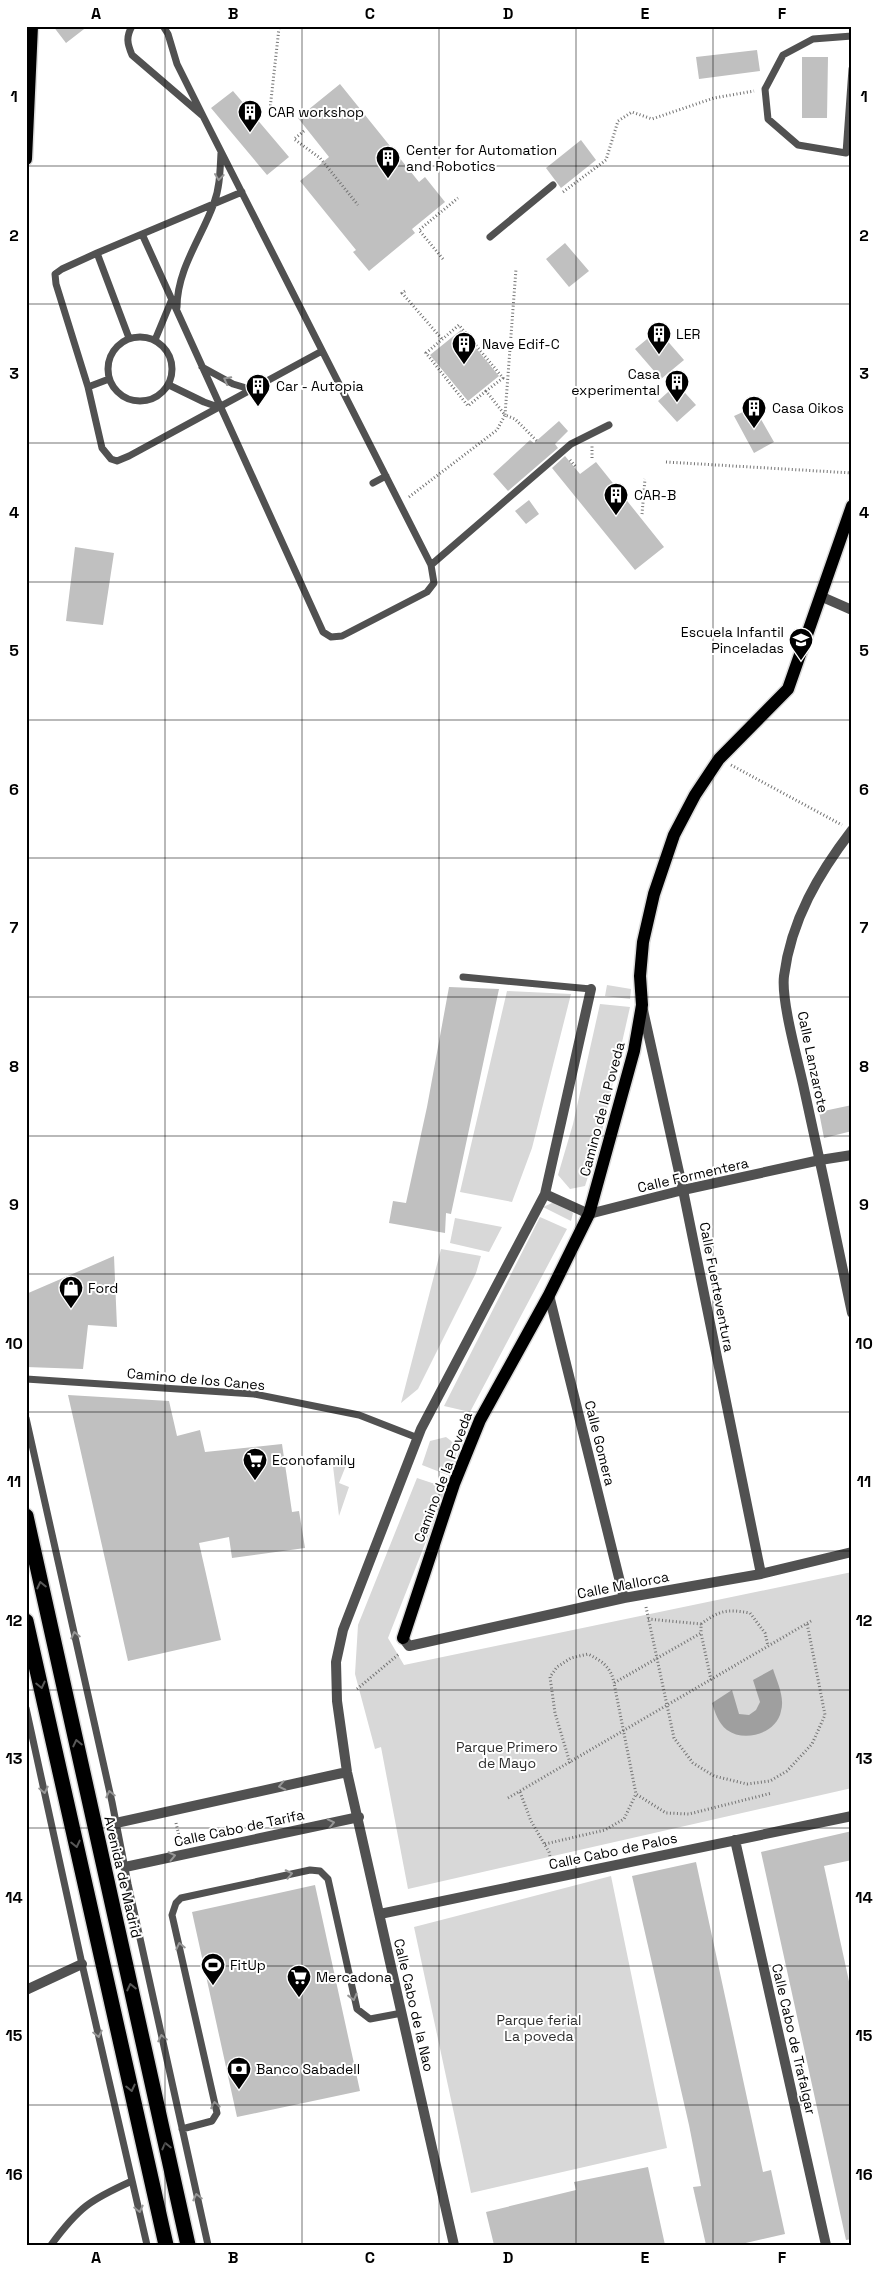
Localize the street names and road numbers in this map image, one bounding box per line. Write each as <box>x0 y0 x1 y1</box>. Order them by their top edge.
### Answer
street label: Calle Lanzarote <box>793 1010 833 1114</box>
street label: Camino de la Poveda <box>575 1040 629 1178</box>
street label: Calle Formentera <box>636 1153 750 1197</box>
street label: Calle Fuerteventura <box>696 1221 738 1353</box>
street label: Camino de los Canes <box>126 1364 266 1394</box>
street label: Calle Gomera <box>581 1399 619 1487</box>
street label: Camino de la Poveda <box>410 1409 476 1545</box>
street label: Calle Mallorca <box>576 1567 670 1603</box>
street label: Calle Cabo de Tarifa <box>172 1805 306 1851</box>
street label: Avenida de Madrid <box>100 1814 146 1940</box>
street label: Calle Cabo de Palos <box>547 1829 679 1873</box>
street label: Calle Cabo de la Nao <box>390 1937 438 2073</box>
street label: Calle Cabo de Trafalgar <box>768 1962 820 2116</box>

